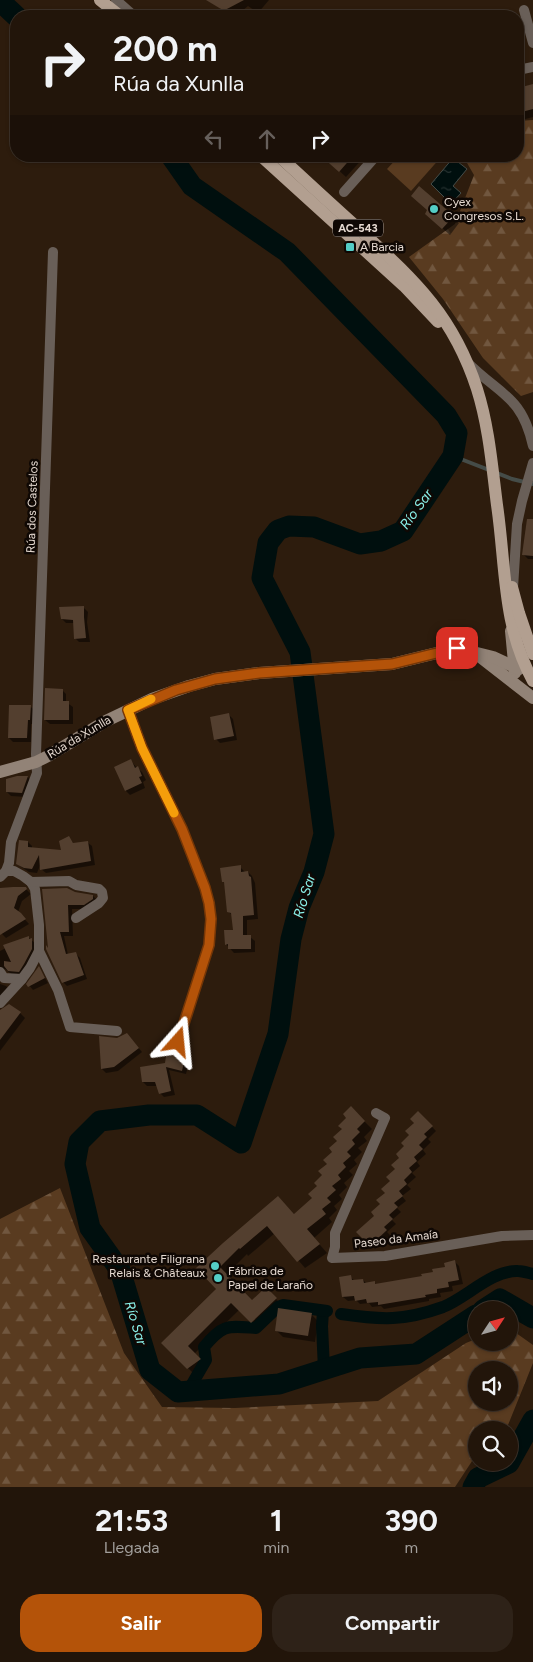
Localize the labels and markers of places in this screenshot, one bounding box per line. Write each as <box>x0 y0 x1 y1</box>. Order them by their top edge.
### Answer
place label: Cyex Congresos S.L. <box>444 195 524 223</box>
marker: Cyex Congresos S.L. <box>428 203 440 215</box>
place label: A Barcia <box>360 240 404 254</box>
marker: A Barcia <box>344 241 356 253</box>
pin <box>436 627 478 669</box>
place label: Restaurante Filigrana Relais & Châteaux <box>92 1252 205 1280</box>
marker: Restaurante Filigrana Relais & Châteaux <box>209 1260 221 1272</box>
place label: Fábrica de Papel de Laraño <box>228 1264 313 1292</box>
marker: Fábrica de Papel de Laraño <box>212 1272 224 1284</box>

